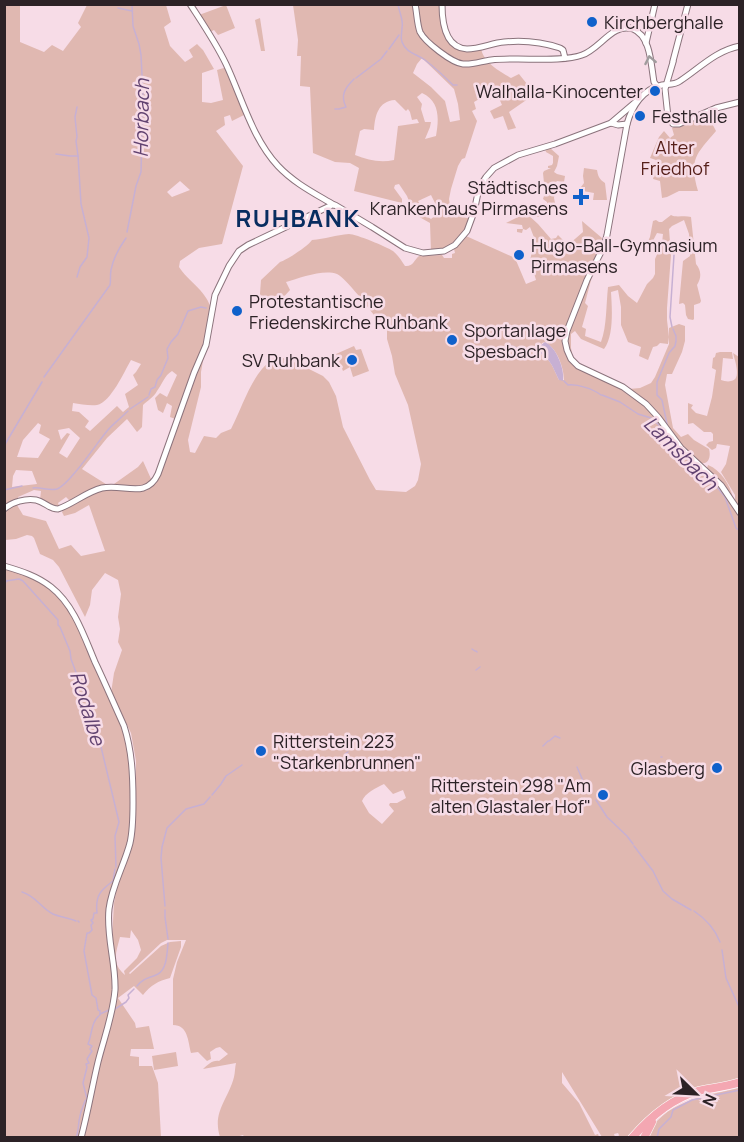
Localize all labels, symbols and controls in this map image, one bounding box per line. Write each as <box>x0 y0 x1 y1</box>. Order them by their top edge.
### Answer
place label: Kirchberghalle <box>604 10 723 34</box>
marker: Kirchberghalle <box>585 15 599 29</box>
one-way arrow <box>644 56 657 66</box>
water label: Horbach <box>127 77 155 158</box>
place label: Walhalla-Kinocenter <box>475 79 643 103</box>
marker: Walhalla-Kinocenter <box>648 84 662 98</box>
place label: Festhalle <box>652 104 728 128</box>
marker: Festhalle <box>633 109 647 123</box>
park label: Alter Friedhof <box>641 135 710 180</box>
place label: Städtisches Krankenhaus Pirmasens <box>370 175 568 220</box>
marker: Städtisches Krankenhaus Pirmasens <box>572 188 590 206</box>
district label: RUHBANK <box>236 201 360 234</box>
place label: Hugo-Ball-Gymnasium Pirmasens <box>531 233 718 278</box>
marker: Hugo-Ball-Gymnasium Pirmasens <box>512 248 526 262</box>
place label: Protestantische Friedenskirche Ruhbank <box>249 289 449 334</box>
marker: Protestantische Friedenskirche Ruhbank <box>230 304 244 318</box>
place label: Sportanlage Spesbach <box>464 318 566 363</box>
marker: Sportanlage Spesbach <box>445 333 459 347</box>
place label: SV Ruhbank <box>242 348 341 372</box>
marker: SV Ruhbank <box>345 353 359 367</box>
water label: Lamsbach <box>638 410 725 497</box>
water label: Rodalbe <box>64 668 112 749</box>
place label: Ritterstein 223 "Starkenbrunnen" <box>273 729 421 774</box>
marker: Ritterstein 223 "Starkenbrunnen" <box>254 744 268 758</box>
place label: Glasberg <box>631 756 705 780</box>
marker: Glasberg <box>710 761 724 775</box>
place label: Ritterstein 298 "Am alten Glastaler Hof" <box>431 773 591 818</box>
marker: Ritterstein 298 "Am alten Glastaler Hof" <box>596 788 610 802</box>
north arrow <box>666 1064 726 1124</box>
text: N <box>697 1090 722 1110</box>

